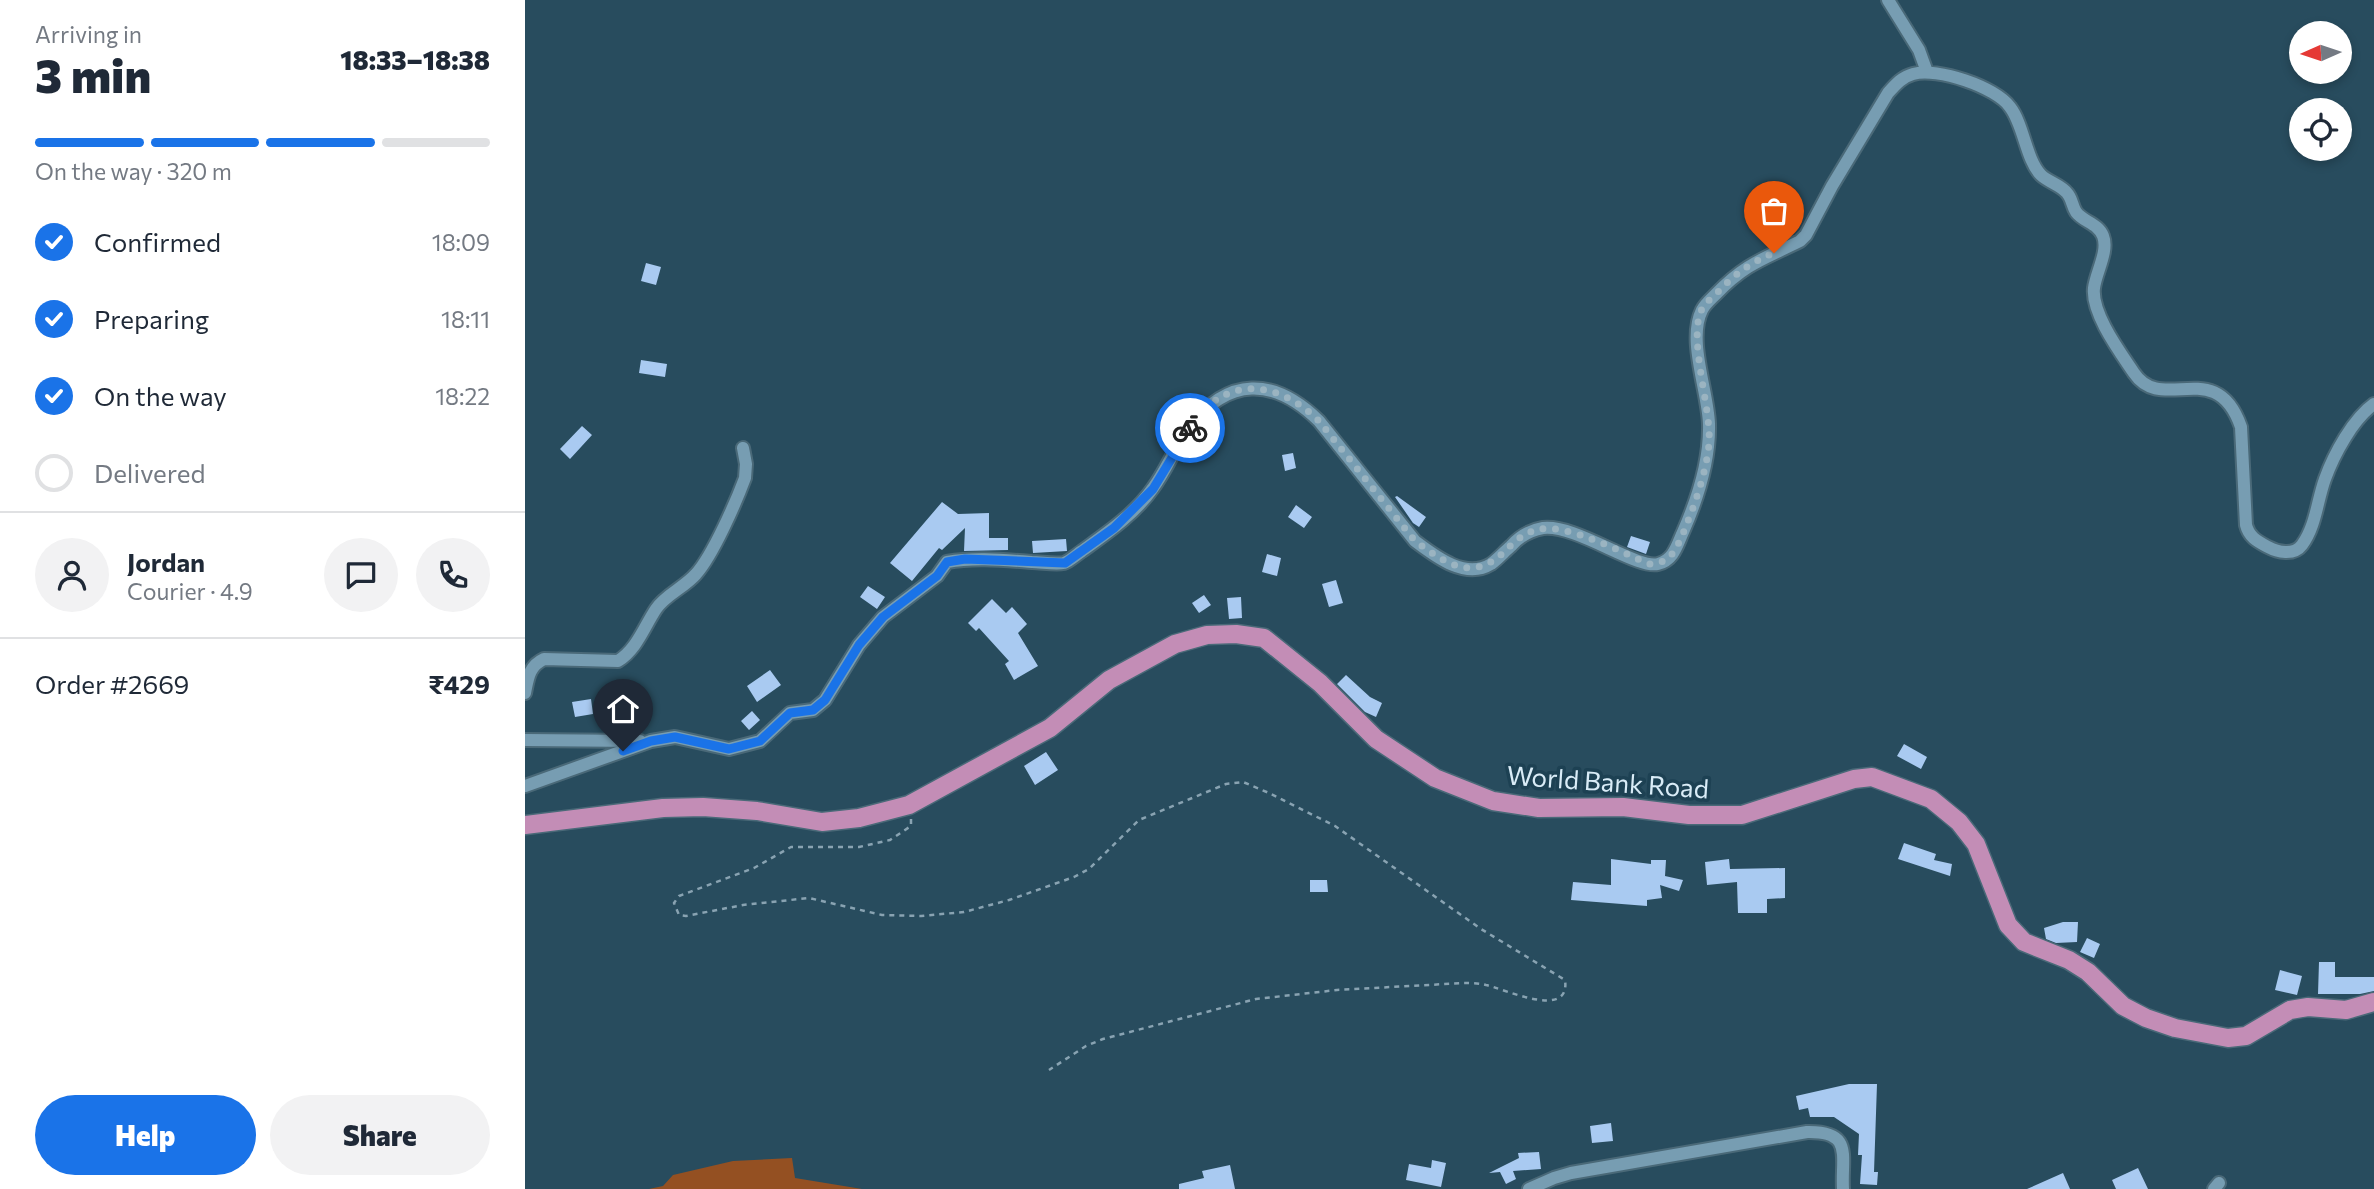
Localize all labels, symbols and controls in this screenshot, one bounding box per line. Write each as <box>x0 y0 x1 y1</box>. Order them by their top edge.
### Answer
text: Arriving in <box>35 20 142 48</box>
north arrow <box>2289 21 2352 84</box>
map controls <box>2289 21 2352 161</box>
text: 18:33–18:38 <box>340 44 490 75</box>
text: 3 min <box>35 46 151 102</box>
button: locate <box>2289 98 2352 161</box>
text: On the way · 320 m <box>35 157 232 185</box>
pin <box>1744 181 1804 253</box>
icon: bag <box>1755 192 1793 230</box>
icon: check <box>35 223 73 261</box>
text: Confirmed <box>94 226 221 257</box>
text: 18:09 <box>432 228 490 256</box>
icon: check <box>35 300 73 338</box>
text: Preparing <box>94 303 209 334</box>
text: 18:11 <box>441 305 490 333</box>
icon: check <box>35 377 73 415</box>
text: On the way <box>94 380 227 411</box>
text: 18:22 <box>435 382 490 410</box>
courier <box>1155 393 1225 463</box>
icon: bike <box>1171 409 1209 447</box>
text: Delivered <box>94 457 205 488</box>
button: person <box>35 538 109 612</box>
button: chat <box>324 538 398 612</box>
button: phone <box>416 538 490 612</box>
text: Jordan <box>127 546 205 577</box>
text: Courier · 4.9 <box>127 577 253 605</box>
text: Order #2669 <box>35 668 189 699</box>
text: ₹429 <box>428 668 490 699</box>
pin <box>593 679 653 751</box>
icon: home <box>604 690 642 728</box>
street label: World Bank Road <box>1506 758 1710 804</box>
button: Help <box>35 1095 256 1175</box>
button: Share <box>270 1095 490 1175</box>

